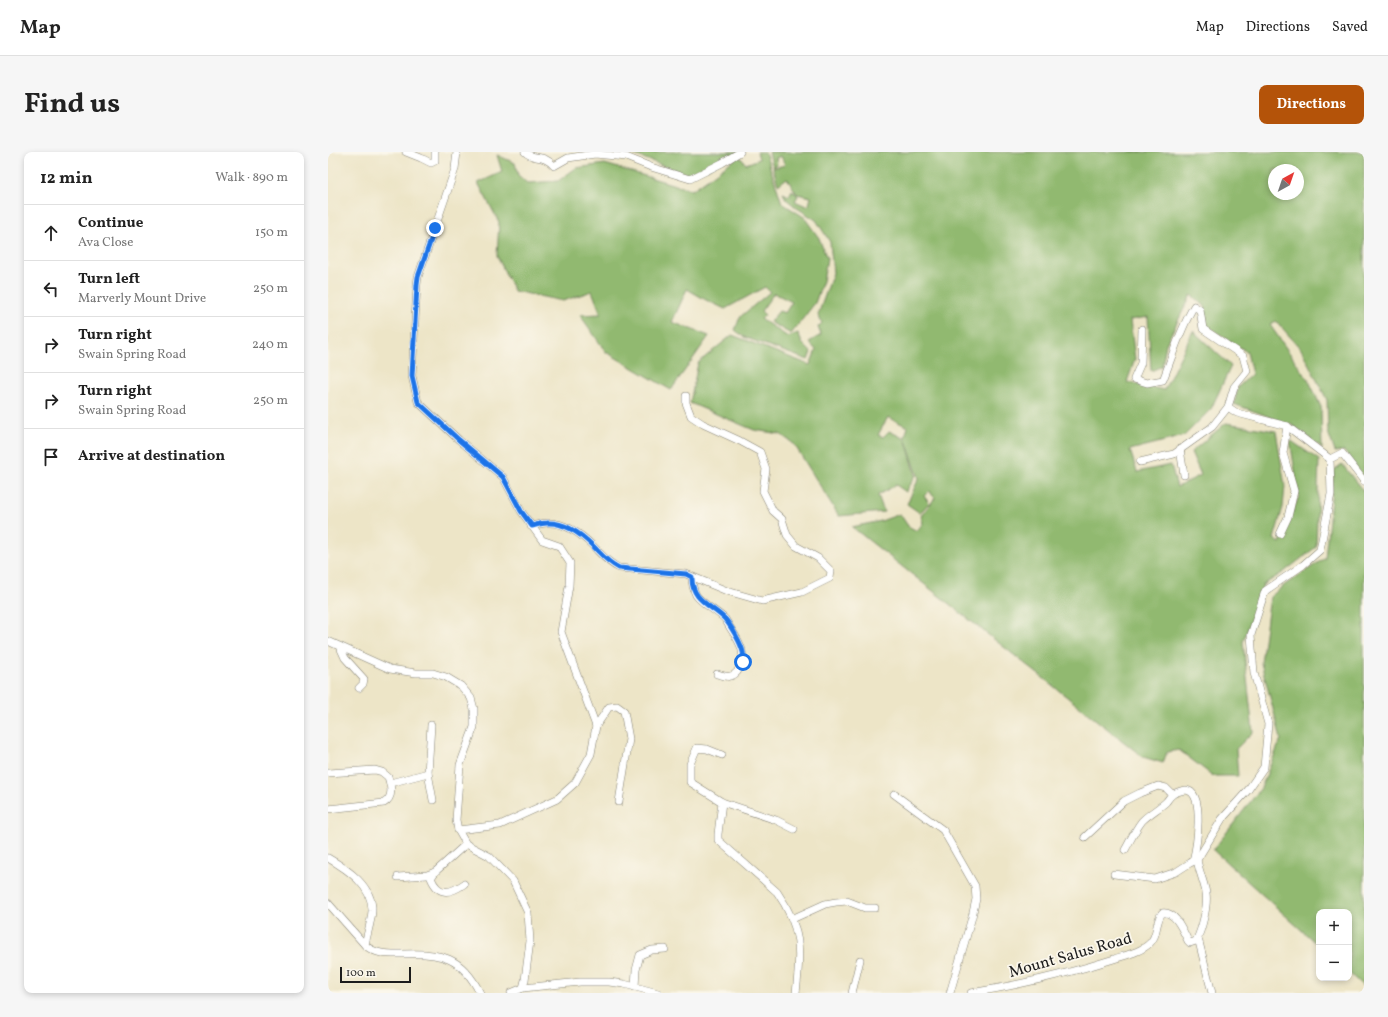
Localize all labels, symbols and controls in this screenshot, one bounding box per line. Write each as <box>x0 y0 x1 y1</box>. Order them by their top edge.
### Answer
text: Map <box>20 15 61 41</box>
text: Map <box>1196 18 1224 37</box>
text: Directions <box>1246 18 1310 37</box>
text: Saved <box>1332 18 1368 37</box>
text: Find us <box>24 85 120 124</box>
button: Directions <box>1259 85 1364 124</box>
north arrow <box>1268 164 1304 200</box>
text: 12 min <box>40 167 93 190</box>
text: Walk · 890 m <box>215 169 288 187</box>
text: Continue <box>78 213 143 234</box>
route end <box>426 219 444 237</box>
icon: ahead <box>40 222 62 244</box>
text: 150 m <box>255 224 288 242</box>
text: Ava Close <box>78 234 133 252</box>
text: Turn left <box>78 269 140 290</box>
icon: left <box>40 278 62 300</box>
text: 250 m <box>253 280 288 298</box>
text: Marverly Mount Drive <box>78 290 206 308</box>
text: Turn right <box>78 325 152 346</box>
icon: right <box>40 334 62 356</box>
text: 240 m <box>252 336 288 354</box>
text: Swain Spring Road <box>78 346 186 364</box>
text: Turn right <box>78 381 152 402</box>
icon: right <box>40 390 62 412</box>
text: 250 m <box>253 392 288 410</box>
text: Swain Spring Road <box>78 402 186 420</box>
icon: arrive <box>40 446 62 468</box>
text: Arrive at destination <box>78 446 225 467</box>
route start <box>734 653 752 671</box>
map controls <box>1316 909 1352 981</box>
button: + <box>1316 909 1352 945</box>
street label: Mount Salus Road <box>1006 928 1135 984</box>
button: − <box>1316 945 1352 981</box>
scale bar <box>340 965 411 984</box>
text: 100 m <box>346 966 376 981</box>

